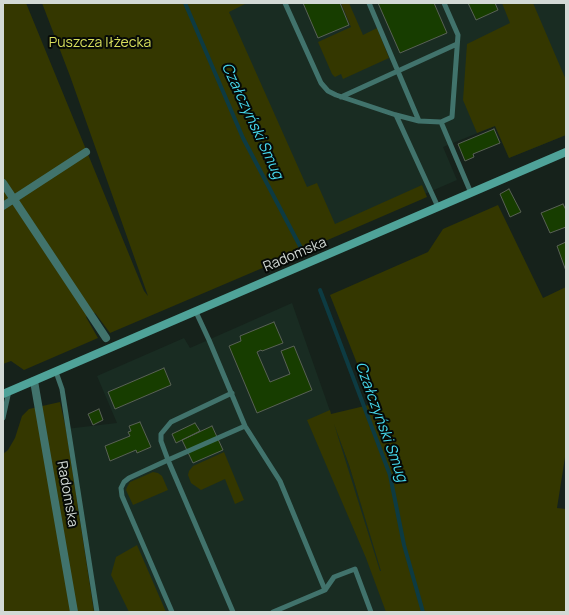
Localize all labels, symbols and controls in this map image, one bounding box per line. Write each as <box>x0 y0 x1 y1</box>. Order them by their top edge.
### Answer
park label: Puszcza Iłżecka <box>49 35 151 51</box>
water label: Czałczyński Smug <box>217 60 287 182</box>
street label: Radomska <box>261 234 329 276</box>
water label: Czałczyński Smug <box>351 360 411 484</box>
street label: Radomska <box>53 459 81 529</box>

